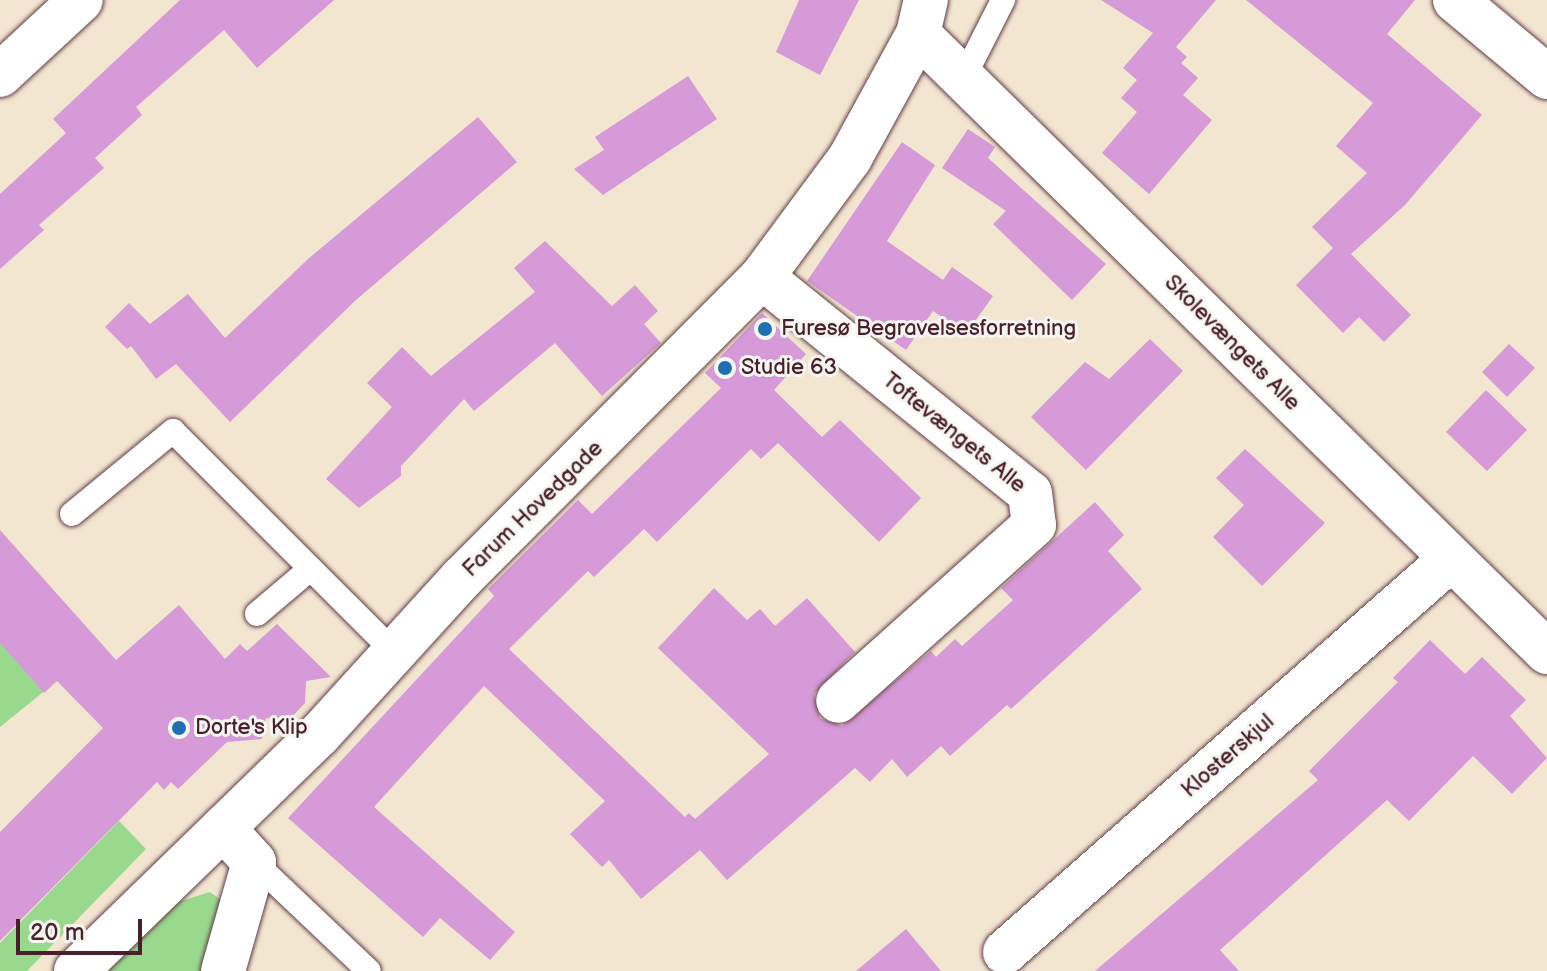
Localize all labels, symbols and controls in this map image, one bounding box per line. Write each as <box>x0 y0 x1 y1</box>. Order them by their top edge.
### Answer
street label: Skolevængets Alle <box>1159 270 1305 416</box>
place label: Furesø Begravelsesforretning <box>781 316 1076 342</box>
marker: Furesø Begravelsesforretning <box>756 320 774 338</box>
place label: Studie 63 <box>741 355 837 381</box>
marker: Studie 63 <box>716 359 734 377</box>
street label: Toftevængets Alle <box>877 367 1031 499</box>
street label: Farum Hovedgade <box>457 435 609 583</box>
street label: Klosterskjul <box>1176 709 1280 803</box>
place label: Dorte's Klip <box>195 715 308 741</box>
marker: Dorte's Klip <box>170 719 188 737</box>
scale bar <box>20 903 146 953</box>
text: 20 m <box>30 918 85 947</box>

